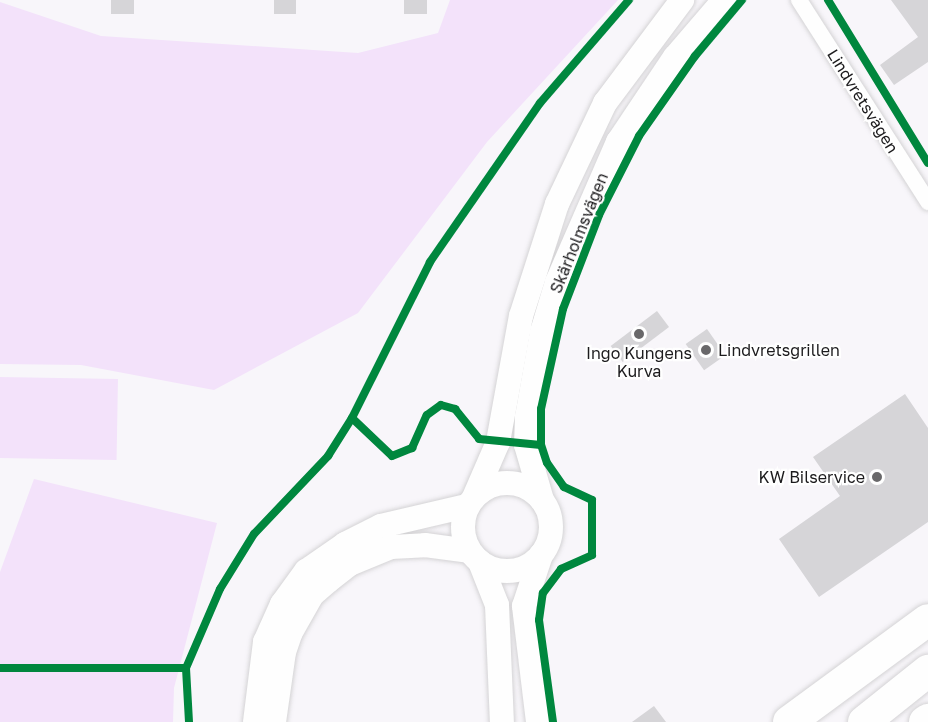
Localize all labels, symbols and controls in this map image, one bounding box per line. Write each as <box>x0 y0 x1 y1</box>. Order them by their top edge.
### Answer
street label: Lindvretsvägen <box>823 45 903 157</box>
street label: Skärholmsvägen <box>546 170 612 296</box>
marker: Ingo Kungens Kurva <box>632 327 646 341</box>
place label: Lindvretsgrillen <box>718 340 840 360</box>
place label: Ingo Kungens Kurva <box>586 343 692 381</box>
marker: Lindvretsgrillen <box>699 343 713 357</box>
place label: KW Bilservice <box>759 467 865 487</box>
marker: KW Bilservice <box>870 470 884 484</box>

